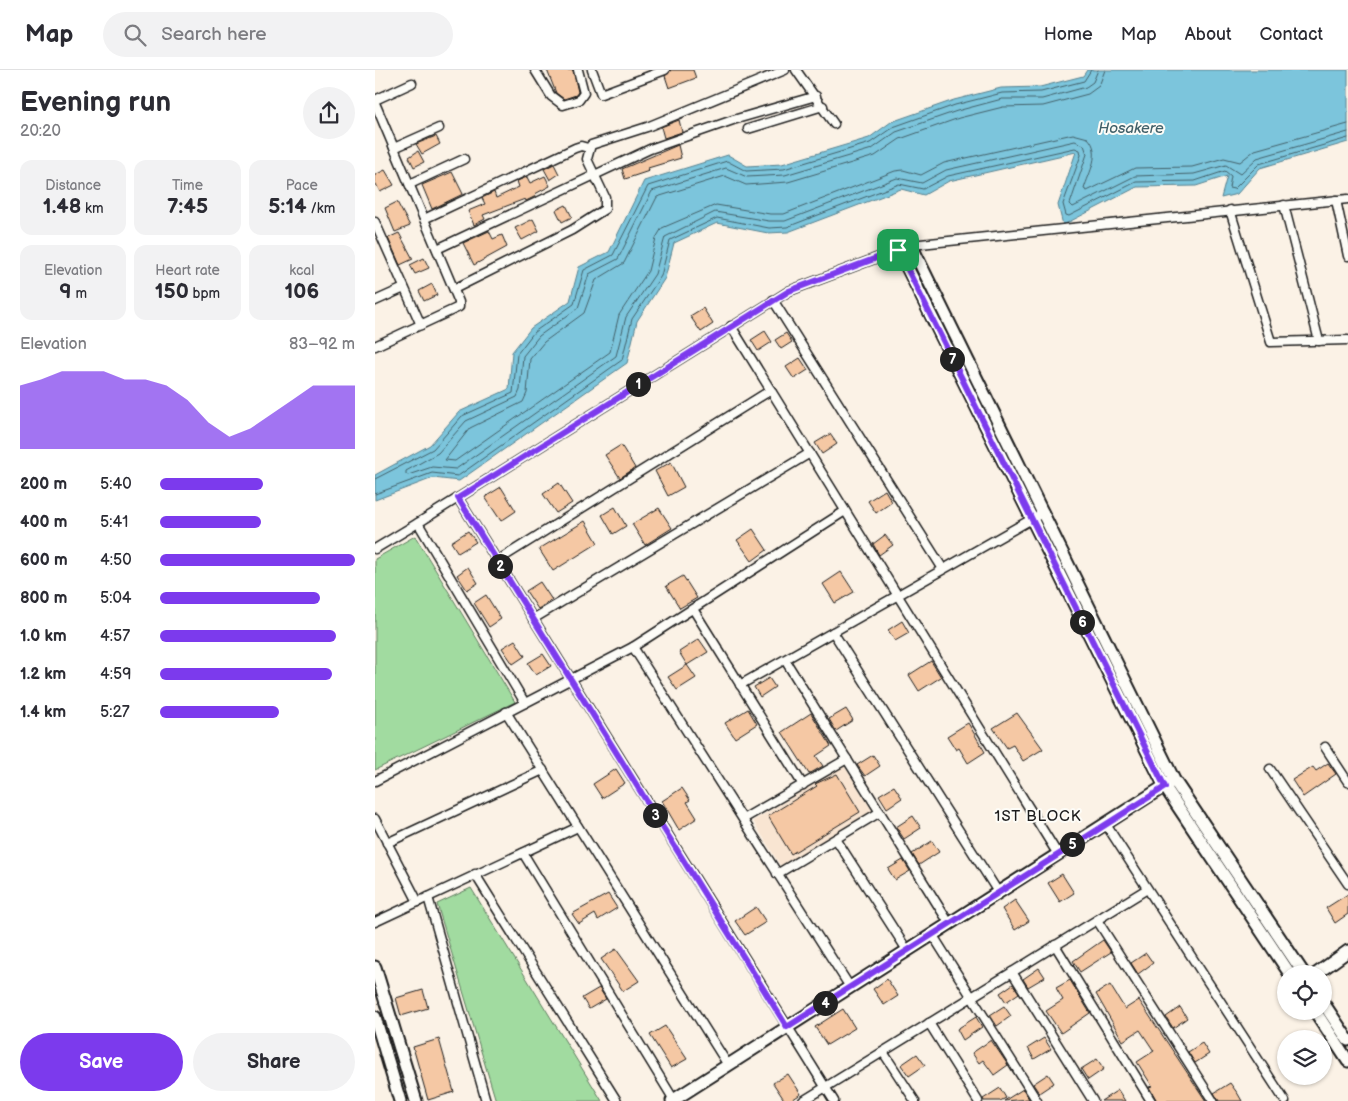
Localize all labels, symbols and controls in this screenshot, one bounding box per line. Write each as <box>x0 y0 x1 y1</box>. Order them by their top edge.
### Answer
search box <box>103 12 453 57</box>
text: Map <box>25 20 73 49</box>
icon: search <box>121 21 149 49</box>
text: Search here <box>161 23 267 46</box>
text: Home <box>1044 24 1093 45</box>
text: Map <box>1121 24 1157 45</box>
text: About <box>1185 24 1232 45</box>
text: Contact <box>1260 24 1323 45</box>
text: Evening run <box>20 86 171 119</box>
button: share <box>303 87 355 139</box>
water label: Hosakere <box>1098 119 1164 138</box>
text: 20:20 <box>20 122 61 141</box>
text: Distance <box>45 177 101 194</box>
text: Time <box>172 177 203 194</box>
text: Pace <box>286 177 318 194</box>
text: 1.48 <box>43 194 81 219</box>
text: 7:45 <box>167 194 208 219</box>
text: 5:14 <box>268 194 307 219</box>
text: km <box>81 200 104 217</box>
text: /km <box>307 200 335 217</box>
pin <box>877 229 919 271</box>
icon: arrive <box>884 236 912 264</box>
text: Elevation <box>44 262 102 279</box>
text: Heart rate <box>155 262 220 279</box>
text: kcal <box>289 262 314 279</box>
text: 9 <box>59 279 72 304</box>
text: 150 <box>155 279 189 304</box>
text: 106 <box>285 279 319 304</box>
text: m <box>72 285 87 302</box>
text: bpm <box>189 285 220 302</box>
text: Elevation <box>20 335 87 354</box>
text: 83–92 m <box>289 335 355 354</box>
pin: 7 <box>939 346 965 372</box>
text: 7 <box>949 351 956 368</box>
pin: 1 <box>625 372 651 396</box>
text: 1 <box>636 376 641 393</box>
text: 200 m <box>20 475 67 494</box>
text: 5:40 <box>100 475 132 494</box>
text: 400 m <box>20 513 67 532</box>
text: 5:41 <box>100 513 128 532</box>
text: 600 m <box>20 551 68 570</box>
text: 4:50 <box>100 551 132 570</box>
pin: 2 <box>487 554 513 578</box>
text: 2 <box>496 558 505 575</box>
text: 800 m <box>20 589 68 608</box>
text: 5:04 <box>100 589 132 608</box>
pin: 6 <box>1069 610 1095 634</box>
text: 6 <box>1078 614 1087 631</box>
text: 1.0 km <box>20 627 67 646</box>
text: 4:57 <box>100 627 130 646</box>
text: 1.2 km <box>20 665 66 684</box>
text: 4:59 <box>100 665 131 684</box>
text: 1.4 km <box>20 703 66 722</box>
text: 5:27 <box>100 703 130 722</box>
pin: 3 <box>643 802 667 828</box>
text: 3 <box>651 807 660 824</box>
district label: 1ST BLOCK <box>995 807 1081 826</box>
pin: 5 <box>1059 832 1085 856</box>
text: 5 <box>1068 836 1077 853</box>
map controls <box>1277 965 1332 1085</box>
button: locate <box>1277 965 1332 1020</box>
pin: 4 <box>813 990 837 1016</box>
text: 4 <box>821 995 830 1012</box>
button: layers <box>1277 1030 1332 1085</box>
button: Save <box>20 1033 183 1091</box>
button: Share <box>193 1033 355 1091</box>

